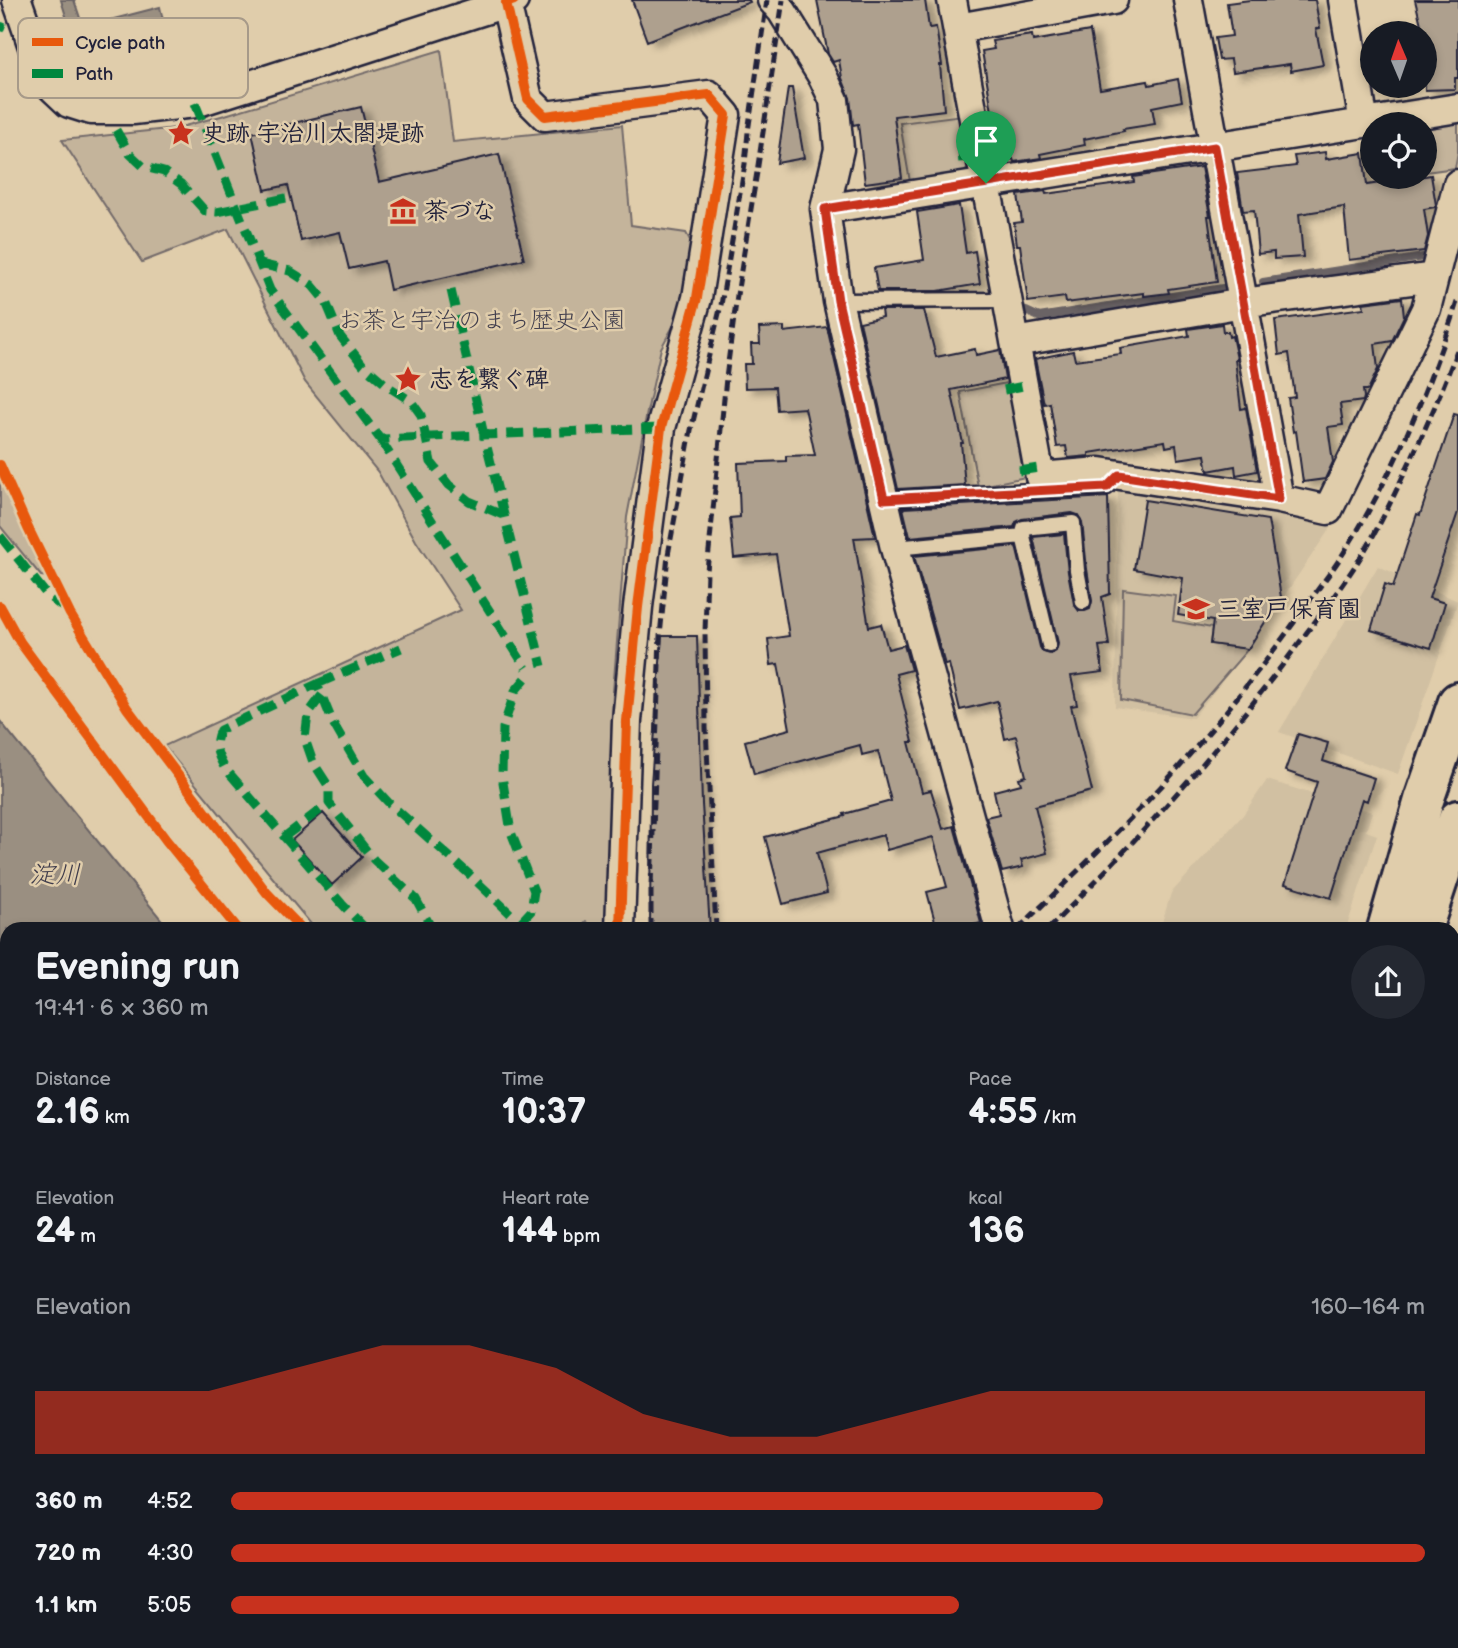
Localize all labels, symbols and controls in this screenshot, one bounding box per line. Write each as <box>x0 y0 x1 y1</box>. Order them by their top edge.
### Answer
legend <box>18 18 248 98</box>
north arrow <box>1360 21 1437 98</box>
map controls <box>1360 21 1437 189</box>
text: Cycle path <box>75 32 165 55</box>
text: Path <box>75 63 113 86</box>
pin <box>956 111 1016 183</box>
button: locate <box>1360 112 1437 189</box>
place icon: 史跡 宇治川太閤堤跡 <box>166 118 196 148</box>
place label: 史跡 宇治川太閤堤跡 <box>202 119 424 148</box>
icon: arrive <box>967 122 1005 160</box>
museum icon: 茶づな <box>388 196 418 226</box>
place label: 茶づな <box>424 197 496 226</box>
park label: お茶と宇治のまち歴史公園 <box>338 306 626 335</box>
place icon: 志を繋ぐ碑 <box>393 364 423 394</box>
place label: 志を繋ぐ碑 <box>429 365 549 394</box>
school or university icon: 三室戸保育園 <box>1181 594 1211 624</box>
place label: 三室戸保育園 <box>1217 595 1361 624</box>
water label: 淀川 <box>29 860 81 891</box>
text: Evening run <box>35 945 240 990</box>
button: share <box>1351 945 1425 1019</box>
text: 19:41 · 6 × 360 m <box>35 994 208 1022</box>
text: Distance <box>35 1068 111 1091</box>
text: Time <box>502 1068 544 1091</box>
text: Pace <box>968 1068 1012 1091</box>
text: 2.16 <box>35 1091 100 1134</box>
text: 10:37 <box>502 1091 586 1134</box>
text: 4:55 <box>968 1091 1038 1134</box>
text: km <box>100 1106 130 1129</box>
text: /km <box>1038 1106 1076 1129</box>
text: Elevation <box>35 1187 114 1210</box>
text: Heart rate <box>502 1187 589 1210</box>
text: kcal <box>968 1187 1002 1210</box>
text: 24 <box>35 1210 75 1253</box>
text: 144 <box>502 1210 558 1253</box>
text: 136 <box>968 1210 1025 1253</box>
text: m <box>75 1225 96 1248</box>
text: bpm <box>558 1225 600 1248</box>
text: Elevation <box>35 1293 131 1321</box>
text: 160–164 m <box>1311 1293 1425 1321</box>
text: 360 m <box>35 1487 103 1515</box>
text: 4:52 <box>147 1487 192 1515</box>
text: 720 m <box>35 1539 101 1567</box>
text: 4:30 <box>147 1539 193 1567</box>
text: 1.1 km <box>35 1591 97 1619</box>
text: 5:05 <box>147 1591 192 1619</box>

